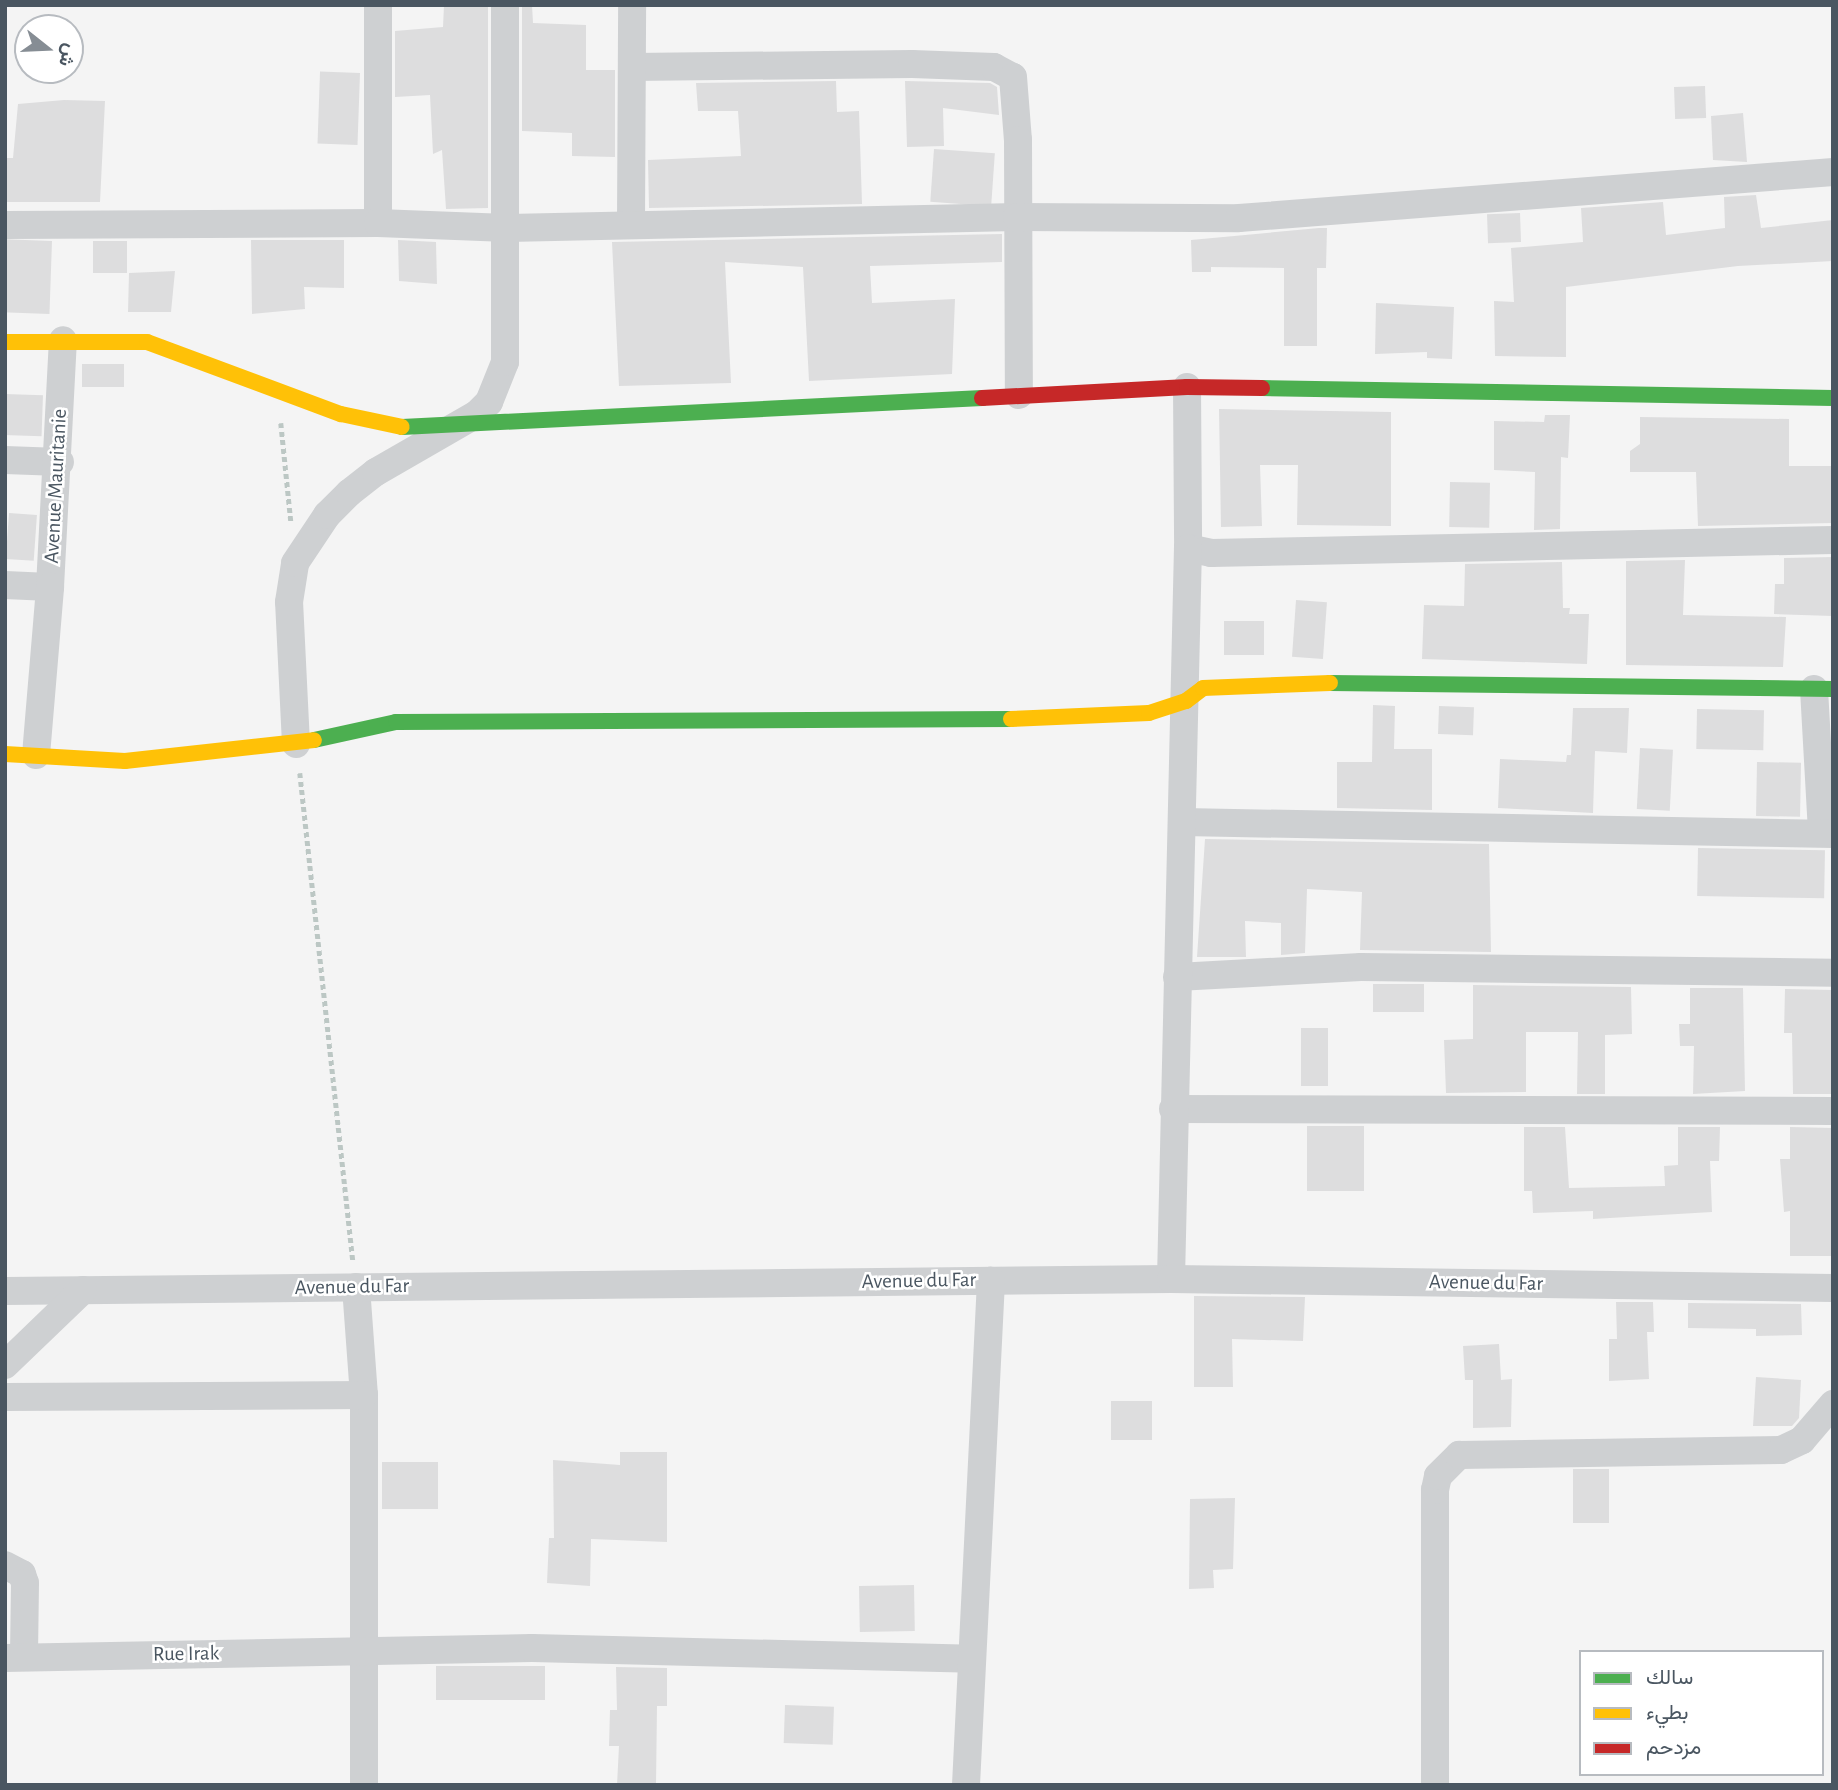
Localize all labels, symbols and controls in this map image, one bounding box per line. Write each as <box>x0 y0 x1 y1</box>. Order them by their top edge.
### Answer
north arrow <box>14 14 84 84</box>
text: ش <box>55 41 80 69</box>
street label: Avenue Mauritanie <box>39 408 73 564</box>
street label: Avenue du Far <box>862 1267 976 1295</box>
street label: Avenue du Far <box>1429 1269 1543 1297</box>
street label: Avenue du Far <box>295 1273 409 1301</box>
street label: Rue Irak <box>153 1641 219 1667</box>
legend <box>1579 1650 1824 1776</box>
text: سالك <box>1646 1667 1693 1688</box>
text: بطيء <box>1646 1702 1689 1723</box>
text: مزدحم <box>1646 1737 1701 1758</box>

